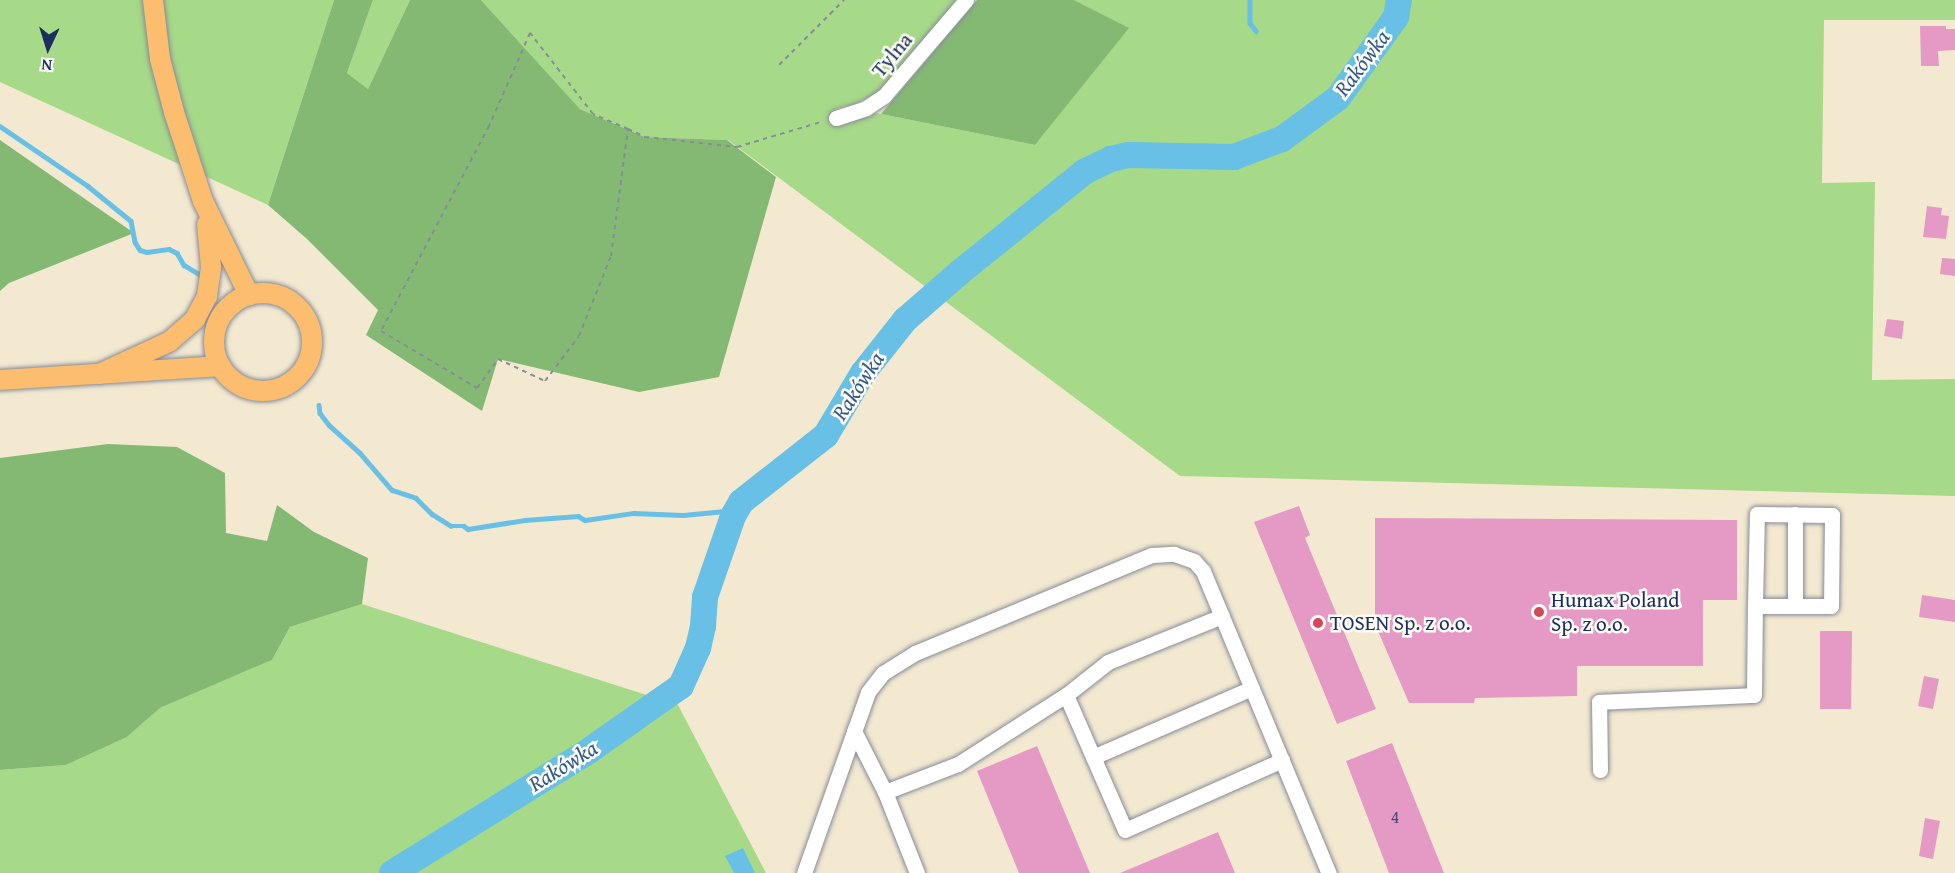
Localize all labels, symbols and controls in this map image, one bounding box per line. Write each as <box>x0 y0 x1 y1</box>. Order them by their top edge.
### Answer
north arrow <box>18 18 78 78</box>
water label: Rakówka <box>1329 25 1395 101</box>
street label: Tylna <box>866 28 918 82</box>
text: N <box>41 54 53 78</box>
water label: Rakówka <box>826 347 890 425</box>
place label: Humax Poland Sp. z o.o. <box>1551 587 1680 637</box>
marker: Humax Poland Sp. z o.o. <box>1532 605 1546 619</box>
place label: TOSEN Sp. z o.o. <box>1330 610 1470 636</box>
marker: TOSEN Sp. z o.o. <box>1311 616 1325 630</box>
water label: Rakówka <box>524 735 602 797</box>
house number: 4 <box>1391 806 1399 828</box>

